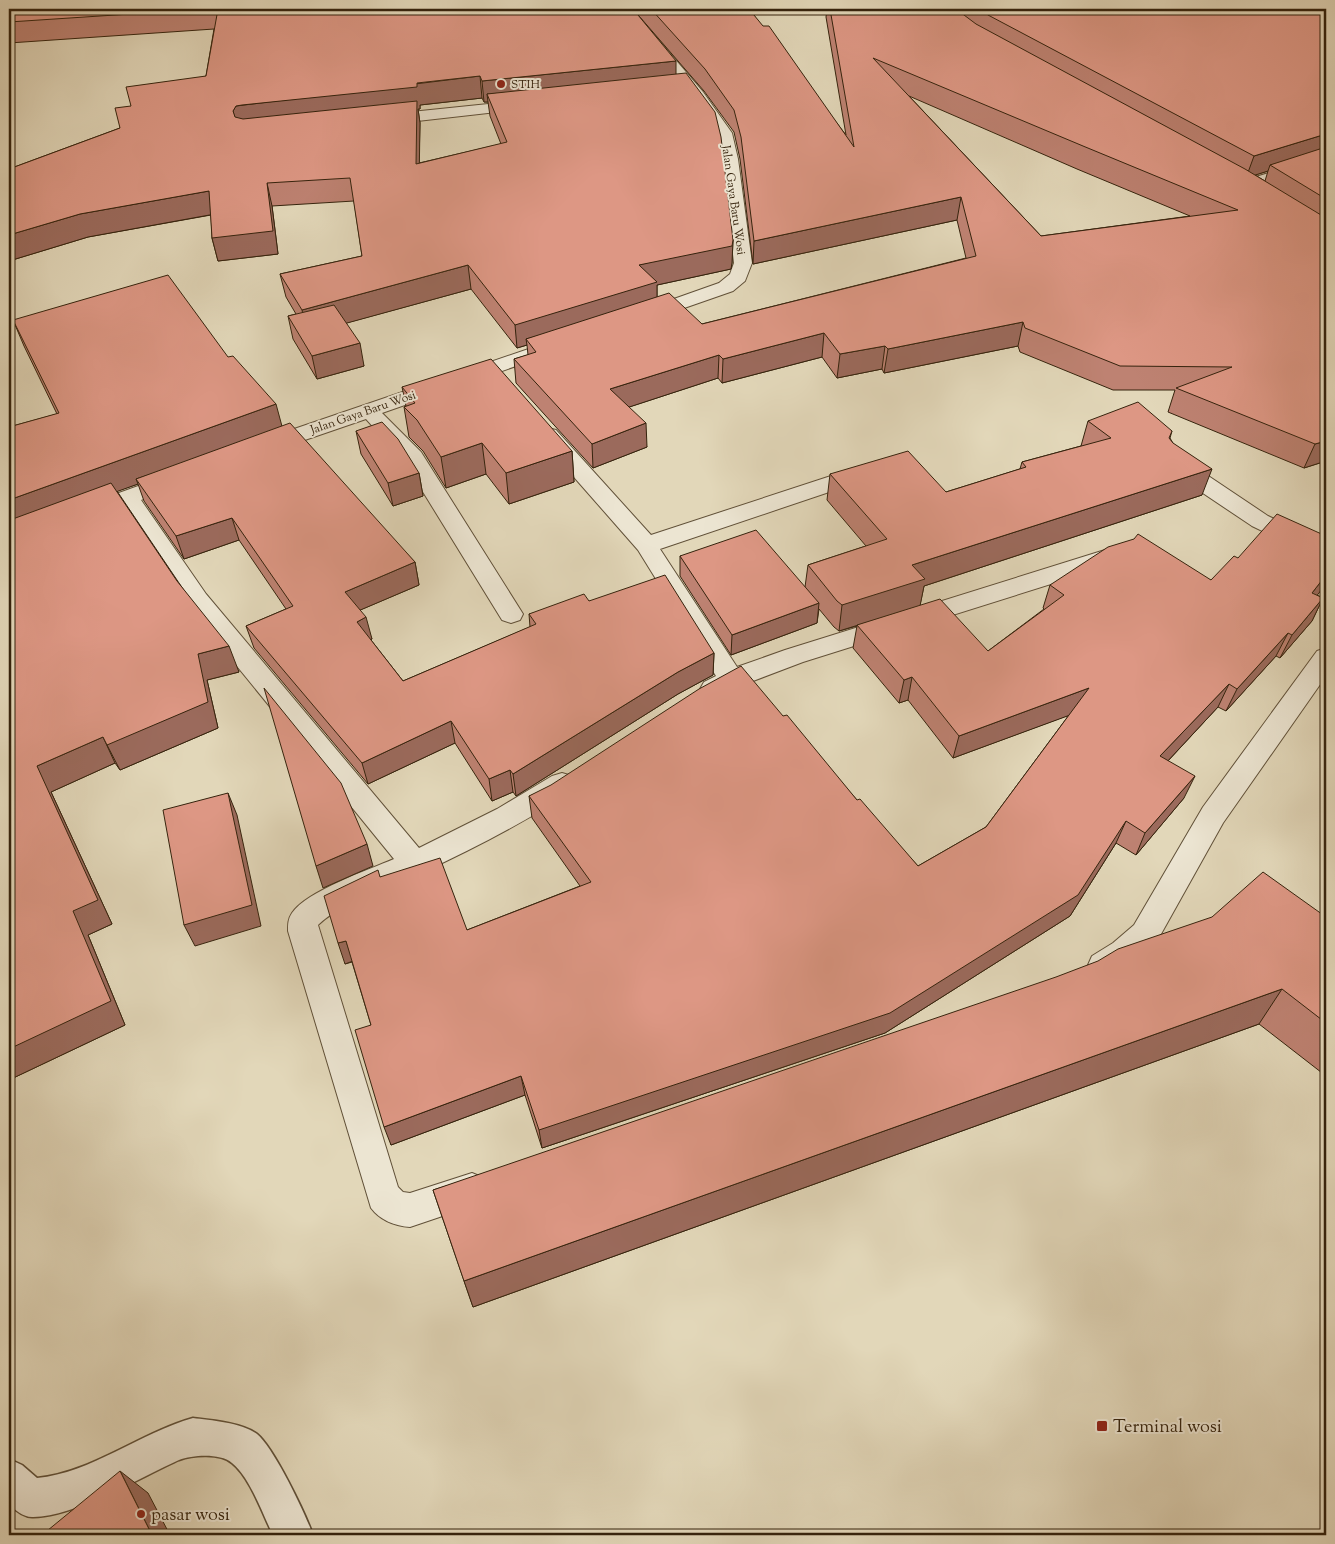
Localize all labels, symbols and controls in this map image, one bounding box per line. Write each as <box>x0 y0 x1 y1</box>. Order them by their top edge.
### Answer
place label: STIH <box>511 76 541 94</box>
marker: STIH <box>495 78 507 90</box>
street label: Jalan Gaya Baru Wosi <box>716 143 750 257</box>
street label: Jalan Gaya Baru Wosi <box>307 386 419 440</box>
place label: Terminal wosi <box>1113 1415 1222 1441</box>
marker: Terminal wosi <box>1095 1419 1109 1433</box>
place label: pasar wosi <box>151 1503 230 1529</box>
marker: pasar wosi <box>135 1508 147 1520</box>

